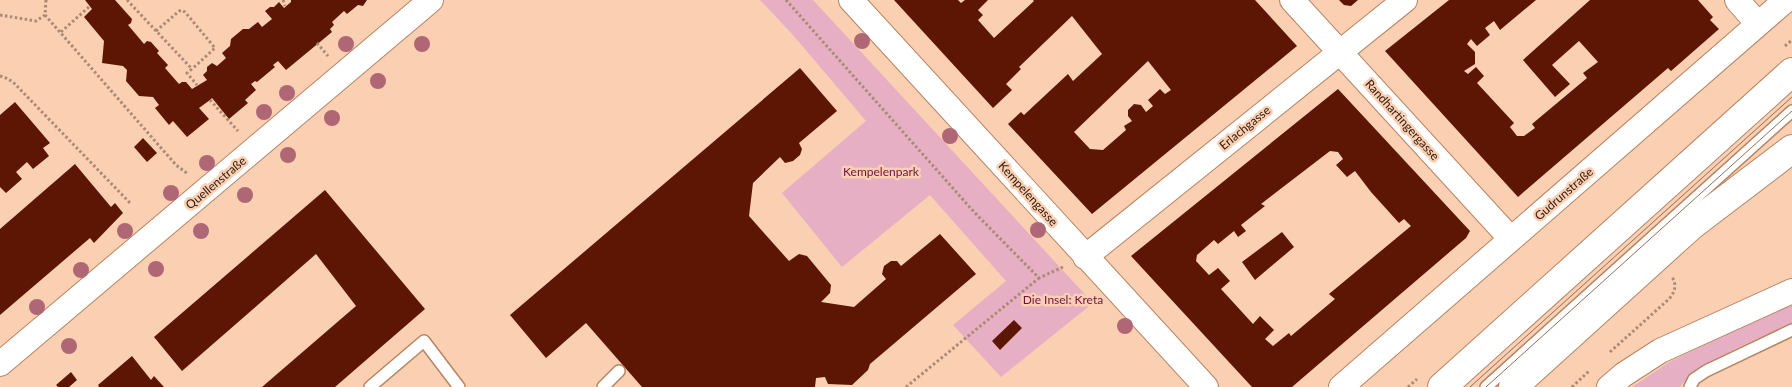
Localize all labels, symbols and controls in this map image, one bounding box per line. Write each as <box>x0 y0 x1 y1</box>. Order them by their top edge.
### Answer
street label: Randhartingergasse <box>1362 76 1443 163</box>
street label: Erlachgasse <box>1216 102 1273 153</box>
street label: Quellenstraße <box>182 153 249 212</box>
street label: Kempelengasse <box>996 158 1061 229</box>
park label: Kempelenpark <box>843 164 920 179</box>
street label: Gudrunstraße <box>1531 164 1596 223</box>
park label: Die Insel: Kreta <box>1023 292 1103 307</box>

